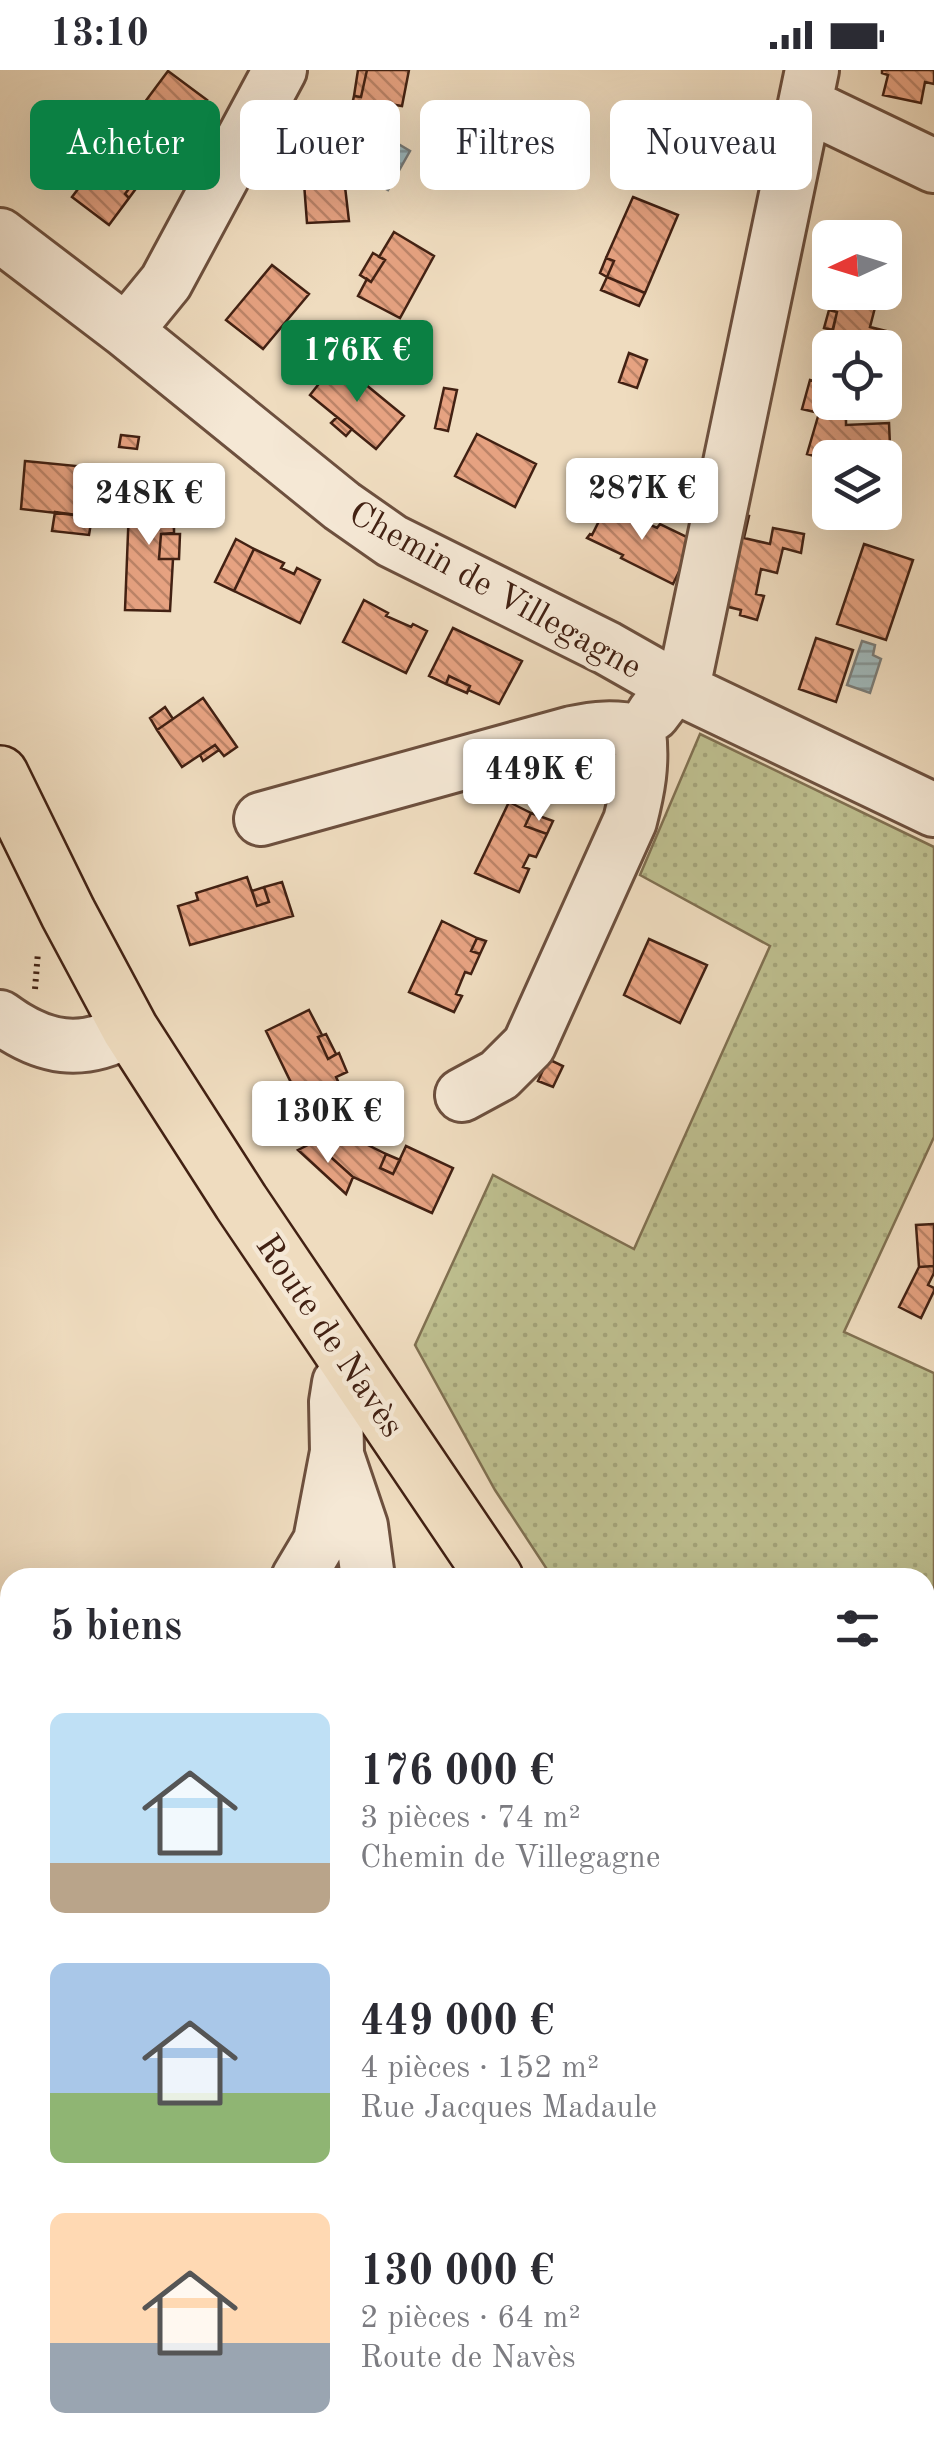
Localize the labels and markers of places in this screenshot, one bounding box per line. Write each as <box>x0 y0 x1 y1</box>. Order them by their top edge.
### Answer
pin: 176K € <box>276 320 438 405</box>
pin: 287K € <box>561 458 723 543</box>
pin: 248K € <box>68 463 230 548</box>
pin: 449K € <box>458 739 620 824</box>
pin: 130K € <box>247 1081 409 1166</box>

